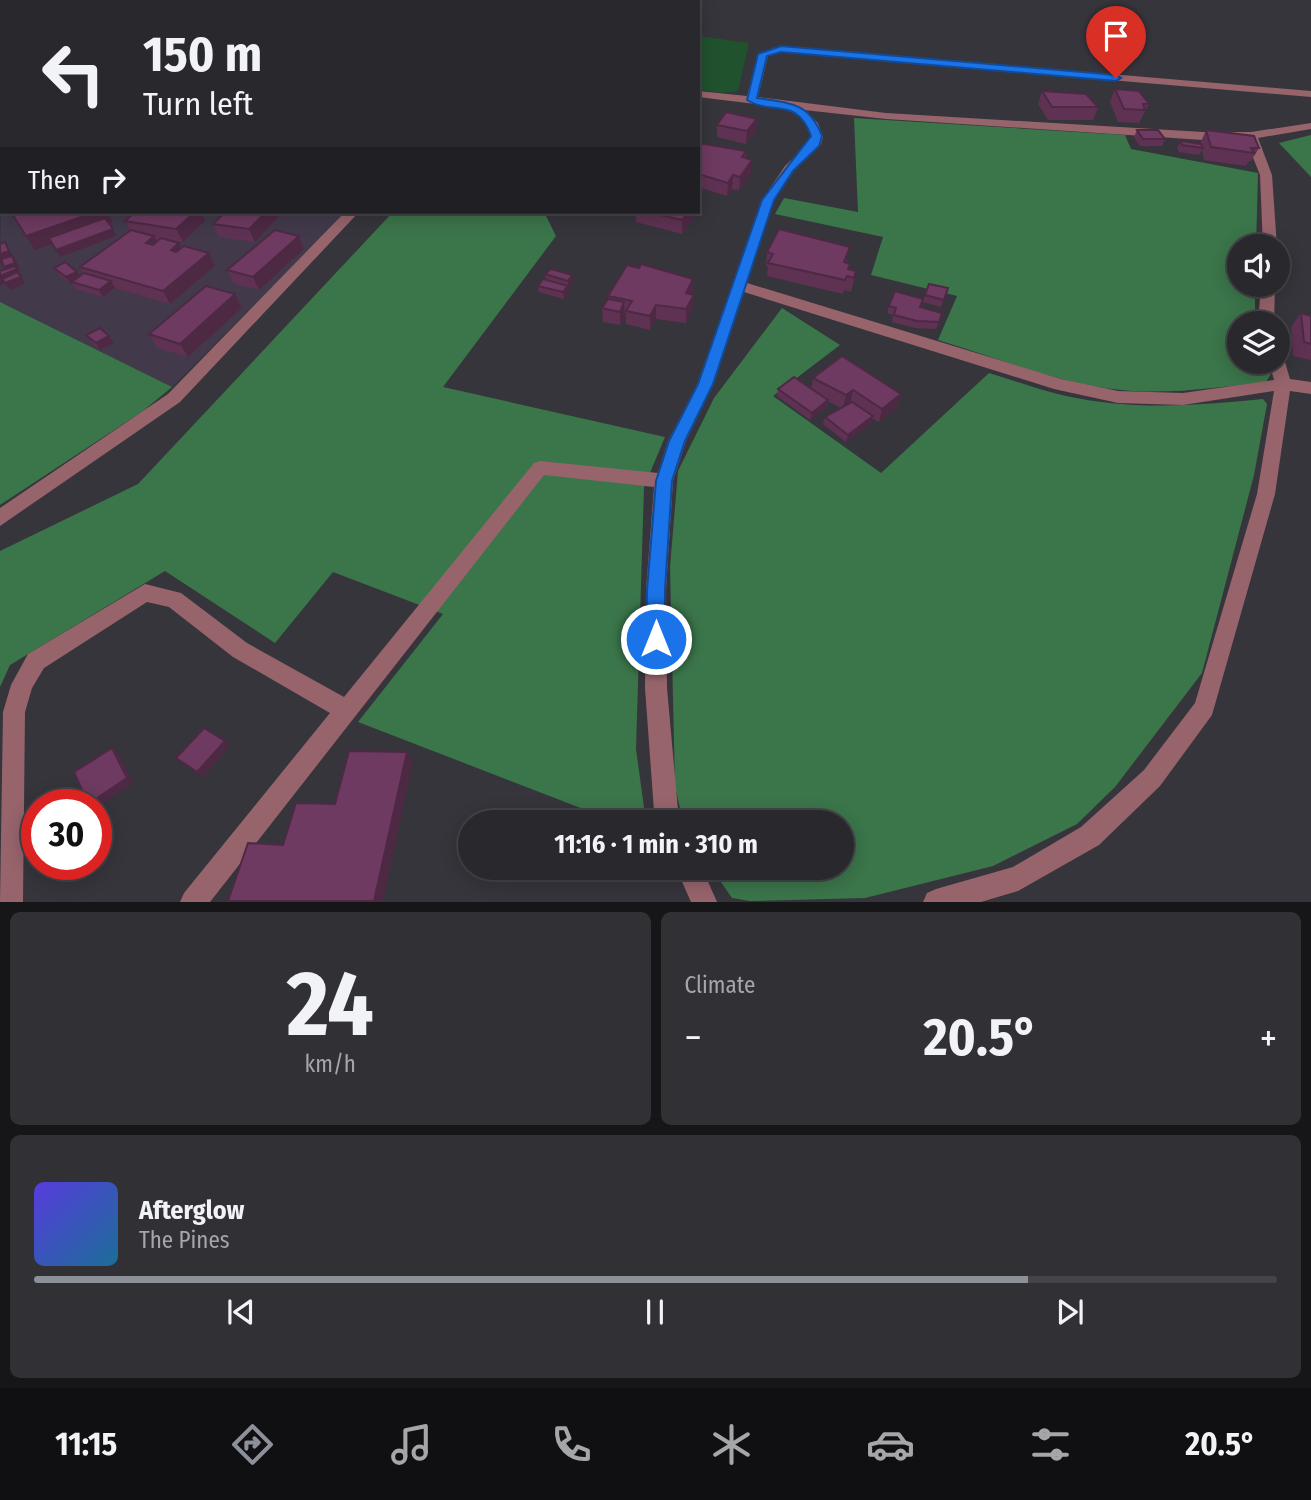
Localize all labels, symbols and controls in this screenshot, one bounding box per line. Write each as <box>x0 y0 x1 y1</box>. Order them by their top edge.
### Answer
pin <box>1086 6 1146 78</box>
icon: arrive <box>1097 17 1135 55</box>
text: 150 m <box>143 25 262 84</box>
icon: left <box>28 28 119 119</box>
text: Turn left <box>143 85 253 123</box>
icon: right <box>94 161 132 199</box>
text: Then <box>28 165 80 196</box>
map controls <box>1227 234 1290 374</box>
button: sound <box>1227 234 1290 297</box>
button: layers <box>1227 311 1290 374</box>
position arrow <box>619 602 693 676</box>
speed limit sign: 30 <box>21 789 112 880</box>
text: 11:16 · 1 min · 310 m <box>554 829 758 860</box>
text: 24 <box>287 950 374 1059</box>
text: Climate <box>685 971 755 999</box>
text: 20.5° <box>924 1006 1038 1069</box>
text: − <box>685 1015 702 1061</box>
text: + <box>1260 1015 1277 1061</box>
text: km/h <box>305 1050 356 1078</box>
text: Afterglow <box>139 1195 244 1226</box>
text: The Pines <box>139 1226 230 1254</box>
icon: previous <box>222 1293 260 1331</box>
icon: pause <box>636 1293 674 1331</box>
icon: next <box>1051 1293 1089 1331</box>
icon: directions <box>228 1420 277 1469</box>
icon: music <box>387 1420 436 1469</box>
icon: phone <box>547 1420 596 1469</box>
icon: climate <box>707 1420 756 1469</box>
icon: car <box>866 1420 915 1469</box>
icon: filters <box>1026 1420 1075 1469</box>
text: 11:15 <box>55 1425 117 1463</box>
text: 20.5° <box>1185 1425 1256 1463</box>

